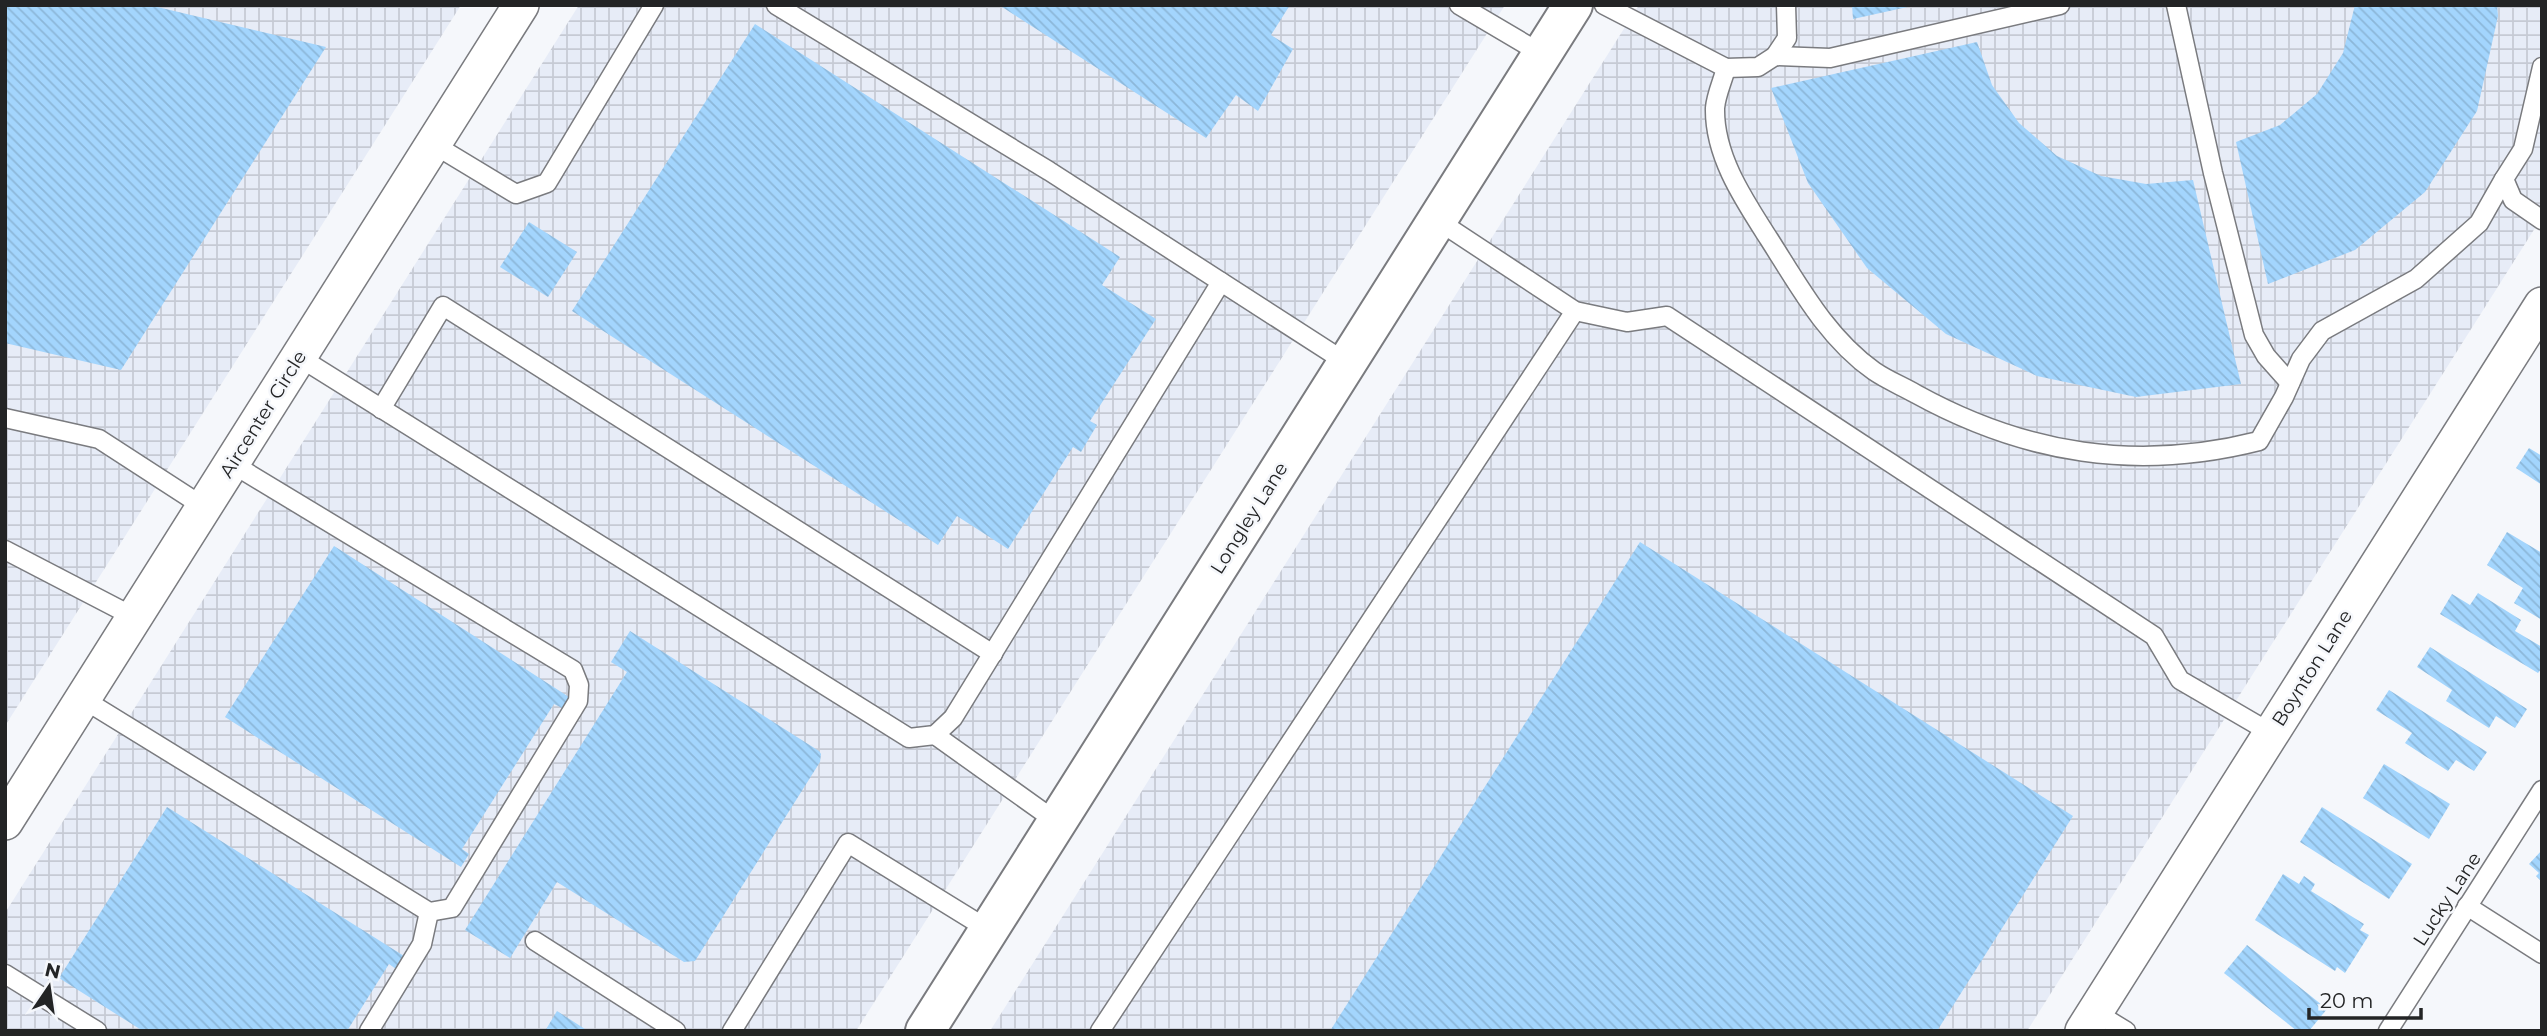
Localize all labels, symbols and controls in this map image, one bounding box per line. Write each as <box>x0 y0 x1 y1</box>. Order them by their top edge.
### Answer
street label: Aircenter Circle <box>215 346 311 482</box>
street label: Longley Lane <box>1206 458 1292 578</box>
street label: Boynton Lane <box>2267 606 2357 730</box>
street label: Lucky Lane <box>2408 848 2486 950</box>
north arrow <box>14 952 84 1022</box>
text: N <box>43 958 63 984</box>
scale bar <box>2309 976 2421 1020</box>
text: 20 m <box>2320 988 2374 1013</box>

